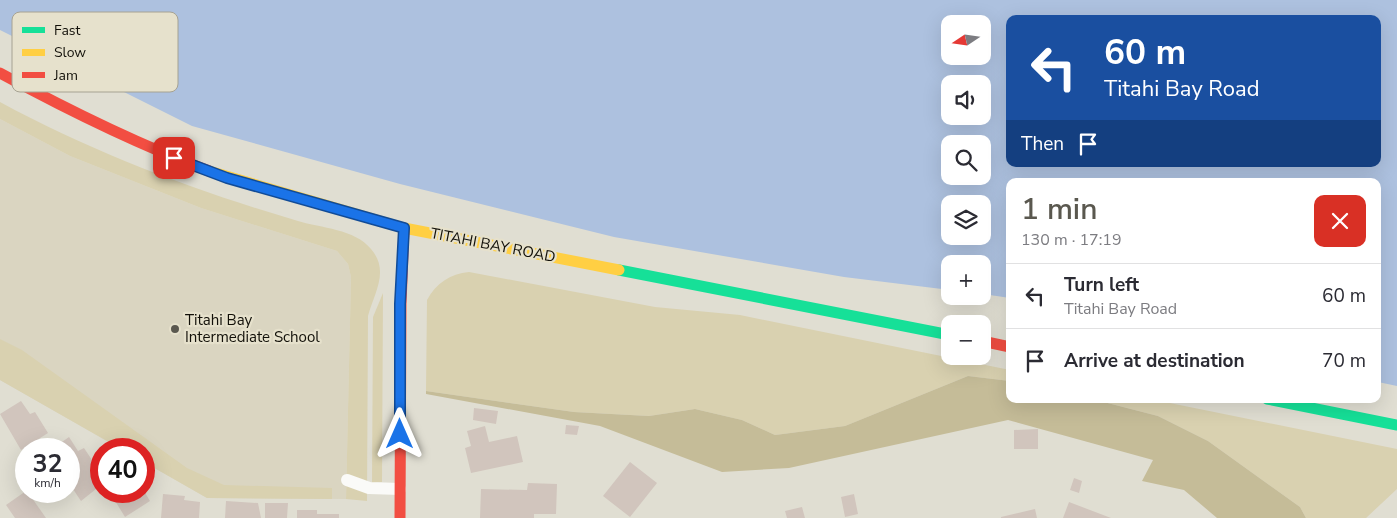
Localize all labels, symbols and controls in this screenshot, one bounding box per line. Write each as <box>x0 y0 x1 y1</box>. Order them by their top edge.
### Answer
legend <box>12 12 178 92</box>
north arrow <box>941 15 991 65</box>
map controls <box>941 15 991 365</box>
text: Fast <box>54 21 80 40</box>
text: 60 m <box>1104 29 1186 76</box>
icon: left <box>1021 35 1086 100</box>
text: Slow <box>54 43 86 62</box>
text: Jam <box>53 66 78 85</box>
text: Titahi Bay Road <box>1104 74 1260 104</box>
button: sound <box>941 75 991 125</box>
icon: arrive <box>1074 130 1102 158</box>
text: Then <box>1021 131 1064 157</box>
button: search <box>941 135 991 185</box>
pin <box>153 137 195 179</box>
icon: arrive <box>160 144 188 172</box>
text: 1 min <box>1021 189 1097 230</box>
button: layers <box>941 195 991 245</box>
button: close <box>1314 195 1366 247</box>
street label: TITAHI BAY ROAD <box>429 223 557 267</box>
text: 130 m · 17:19 <box>1021 229 1122 251</box>
button: + <box>941 255 991 305</box>
text: Turn left <box>1064 272 1139 298</box>
icon: left <box>1021 282 1049 310</box>
text: 60 m <box>1322 283 1366 309</box>
text: Titahi Bay Road <box>1064 298 1177 320</box>
place label: Titahi Bay Intermediate School <box>185 310 320 347</box>
button: − <box>941 315 991 365</box>
marker: Titahi Bay Intermediate School <box>169 323 181 335</box>
icon: arrive <box>1021 347 1049 375</box>
text: Arrive at destination <box>1064 348 1245 374</box>
text: 70 m <box>1322 348 1366 374</box>
position arrow <box>373 407 425 459</box>
speed limit sign: 40 <box>90 438 155 503</box>
text: 32 <box>32 447 63 481</box>
text: km/h <box>34 475 61 491</box>

